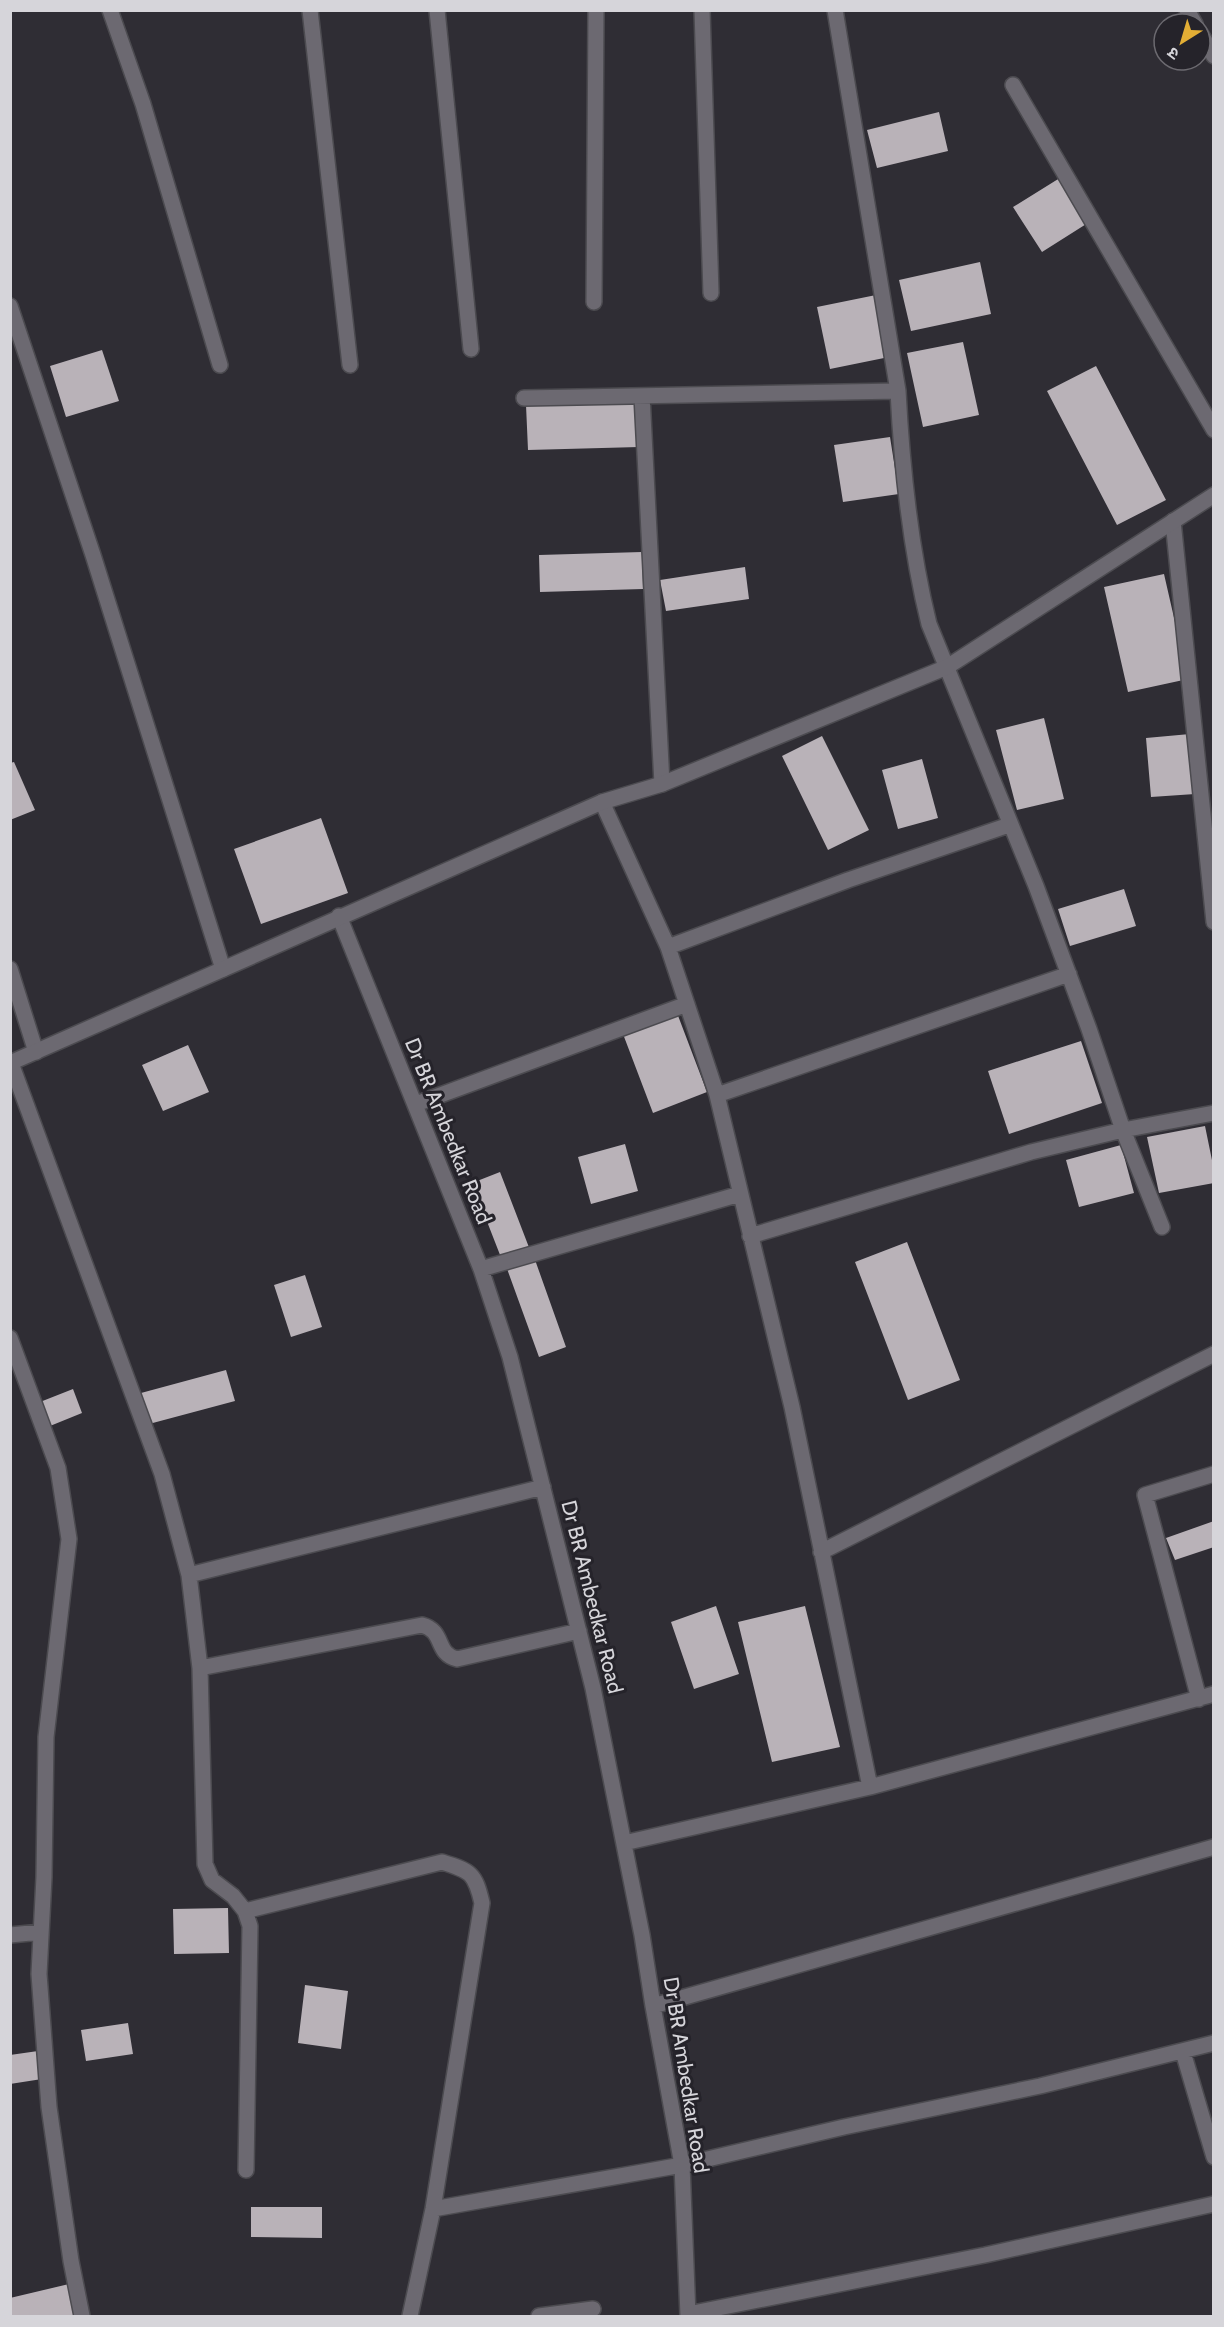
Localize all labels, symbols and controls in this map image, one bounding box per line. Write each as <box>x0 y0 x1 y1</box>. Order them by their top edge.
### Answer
north arrow <box>1152 12 1212 72</box>
text: उ <box>1163 43 1183 64</box>
street label: Dr BR Ambedkar Road <box>400 1034 497 1227</box>
street label: Dr BR Ambedkar Road <box>556 1498 629 1696</box>
street label: Dr BR Ambedkar Road <box>659 1975 714 2175</box>

